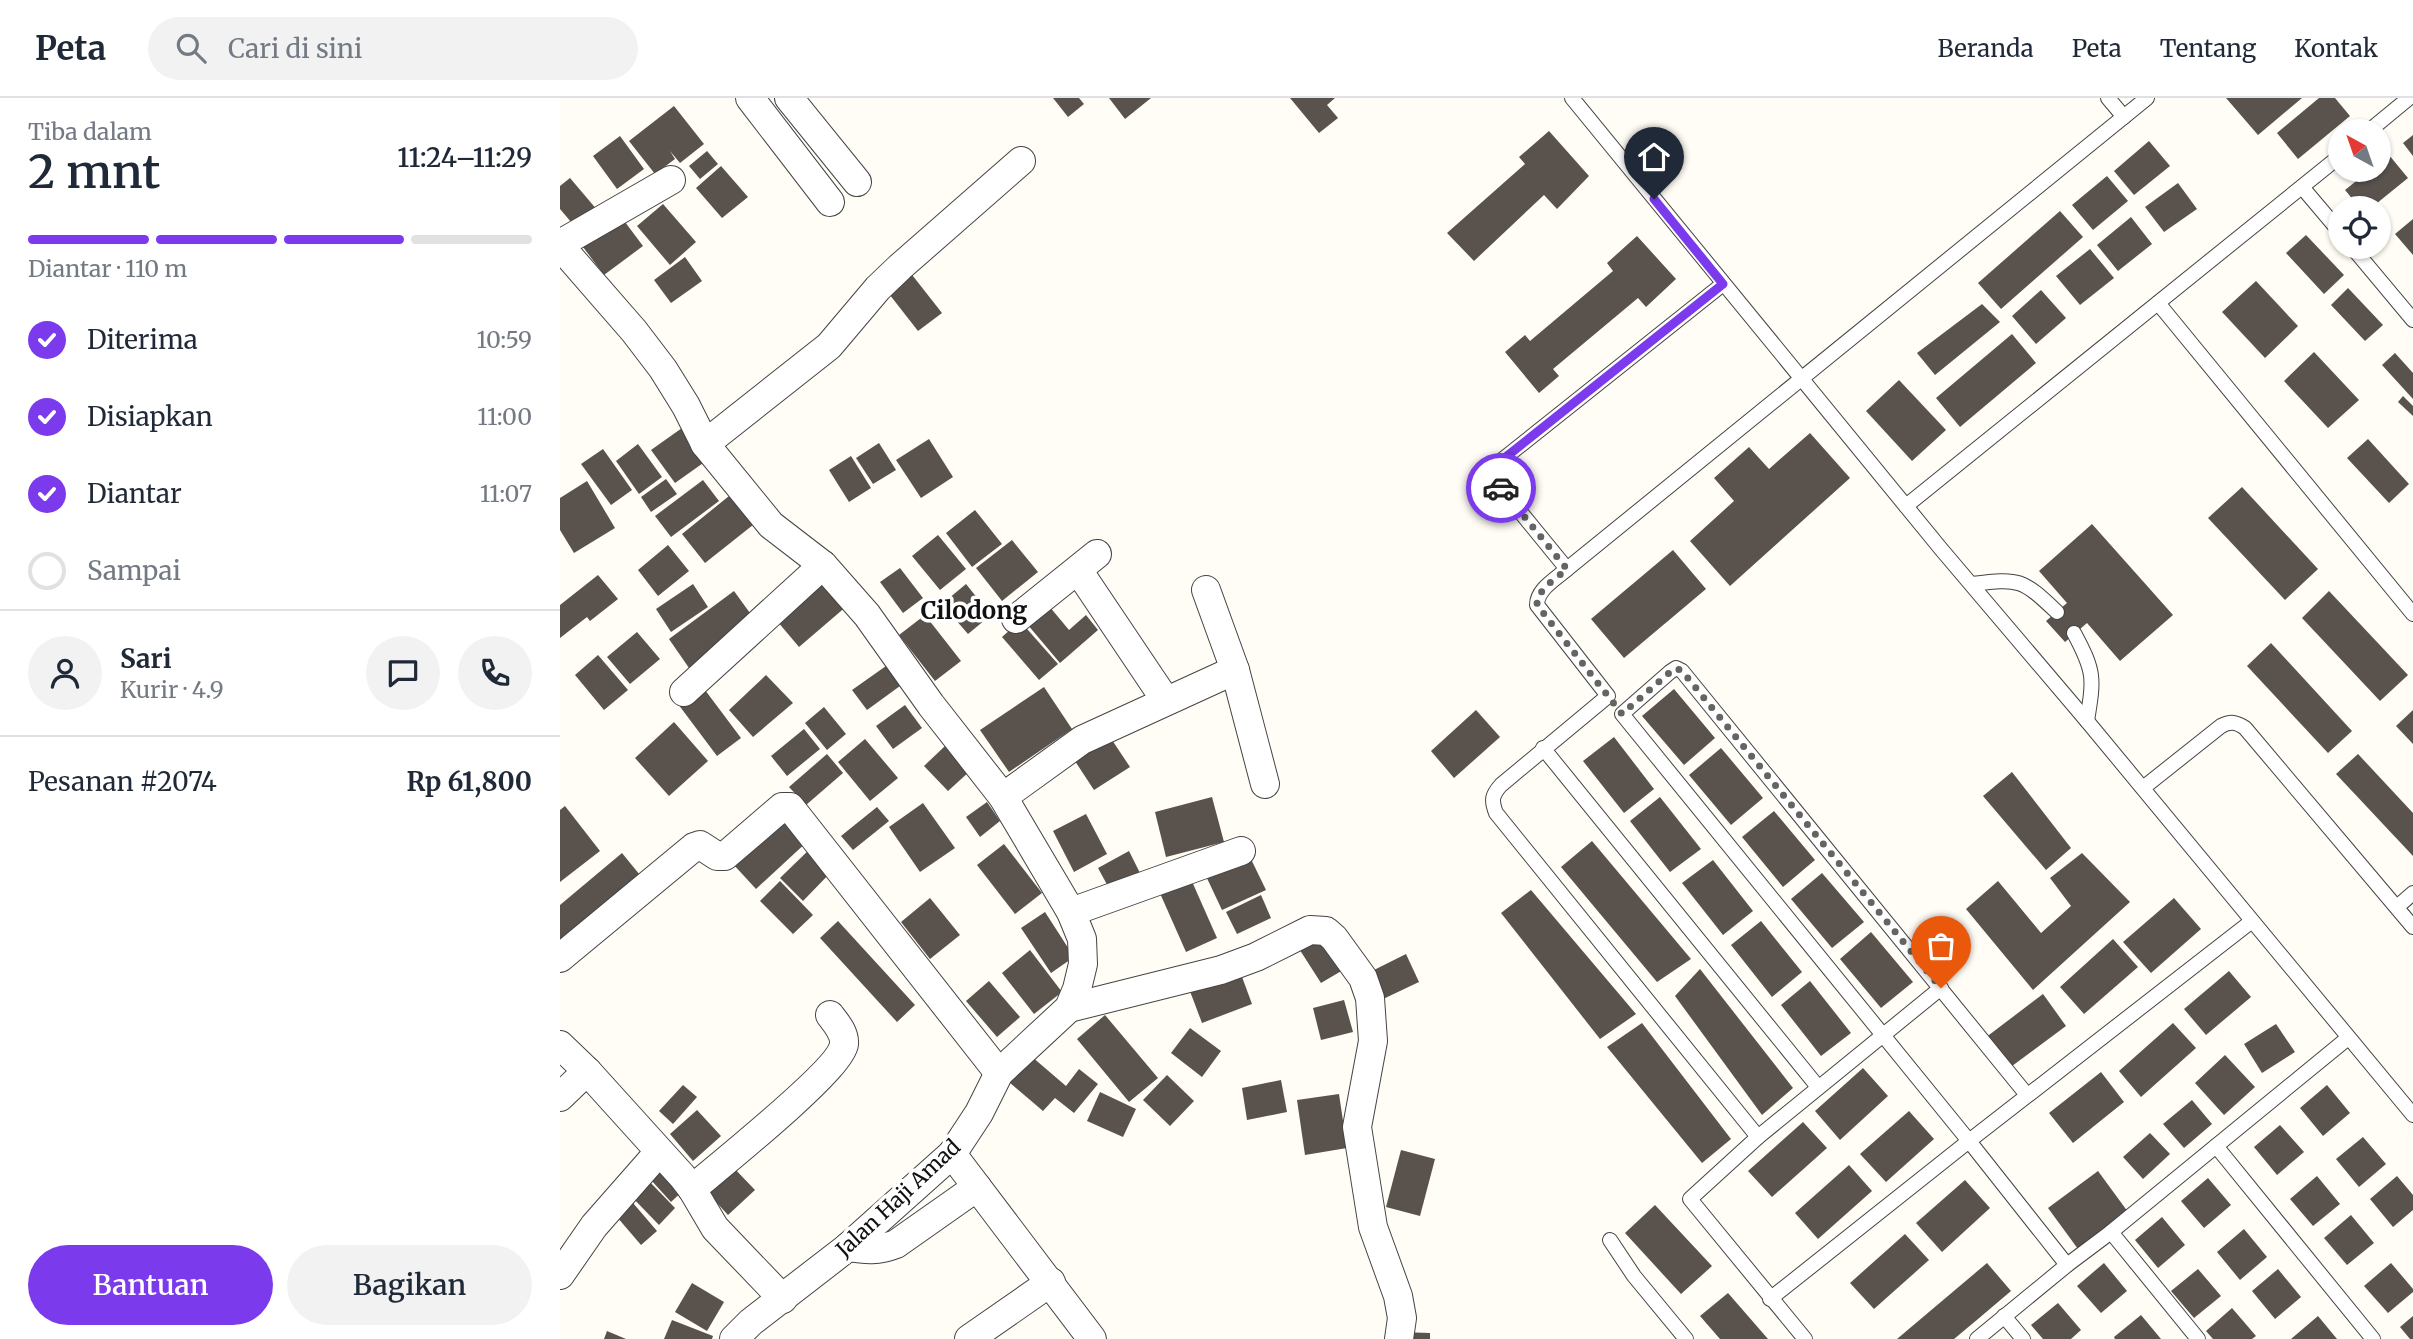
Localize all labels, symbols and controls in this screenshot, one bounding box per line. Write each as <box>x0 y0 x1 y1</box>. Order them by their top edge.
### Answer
search box <box>148 17 638 80</box>
text: Peta <box>35 28 106 69</box>
icon: search <box>172 29 210 67</box>
text: Cari di sini <box>228 32 362 65</box>
text: Beranda <box>1938 33 2034 64</box>
text: Peta <box>2072 33 2122 64</box>
text: Tentang <box>2160 33 2256 64</box>
text: Kontak <box>2294 33 2378 64</box>
text: Tiba dalam <box>28 117 152 146</box>
north arrow <box>2328 119 2390 182</box>
map controls <box>2328 119 2391 259</box>
pin <box>1624 127 1684 199</box>
icon: home <box>1635 138 1673 176</box>
text: 11:24–11:29 <box>397 141 532 174</box>
text: 2 mnt <box>28 143 160 201</box>
button: locate <box>2328 196 2391 259</box>
text: Diantar · 110 m <box>28 254 187 283</box>
icon: check <box>28 321 66 359</box>
text: Diterima <box>87 323 198 356</box>
text: 10:59 <box>477 325 532 354</box>
icon: check <box>28 398 66 436</box>
text: Disiapkan <box>87 400 213 433</box>
text: 11:00 <box>477 402 532 431</box>
courier <box>1466 453 1536 523</box>
icon: car <box>1482 469 1520 507</box>
icon: check <box>28 475 66 513</box>
text: Diantar <box>87 477 182 510</box>
text: 11:07 <box>480 479 532 508</box>
text: Sampai <box>87 554 181 587</box>
district label: Cilodong <box>921 595 1027 626</box>
button: person <box>28 636 102 710</box>
button: chat <box>366 636 440 710</box>
button: phone <box>458 636 532 710</box>
text: Sari <box>120 642 172 675</box>
text: Kurir · 4.9 <box>120 675 224 704</box>
text: Pesanan #2074 <box>28 765 217 798</box>
text: Rp 61,800 <box>406 765 532 798</box>
pin <box>1911 916 1971 988</box>
icon: bag <box>1922 927 1960 965</box>
street label: Jalan Haji Amad <box>829 1133 966 1263</box>
button: Bantuan <box>28 1245 273 1325</box>
button: Bagikan <box>287 1245 532 1325</box>

